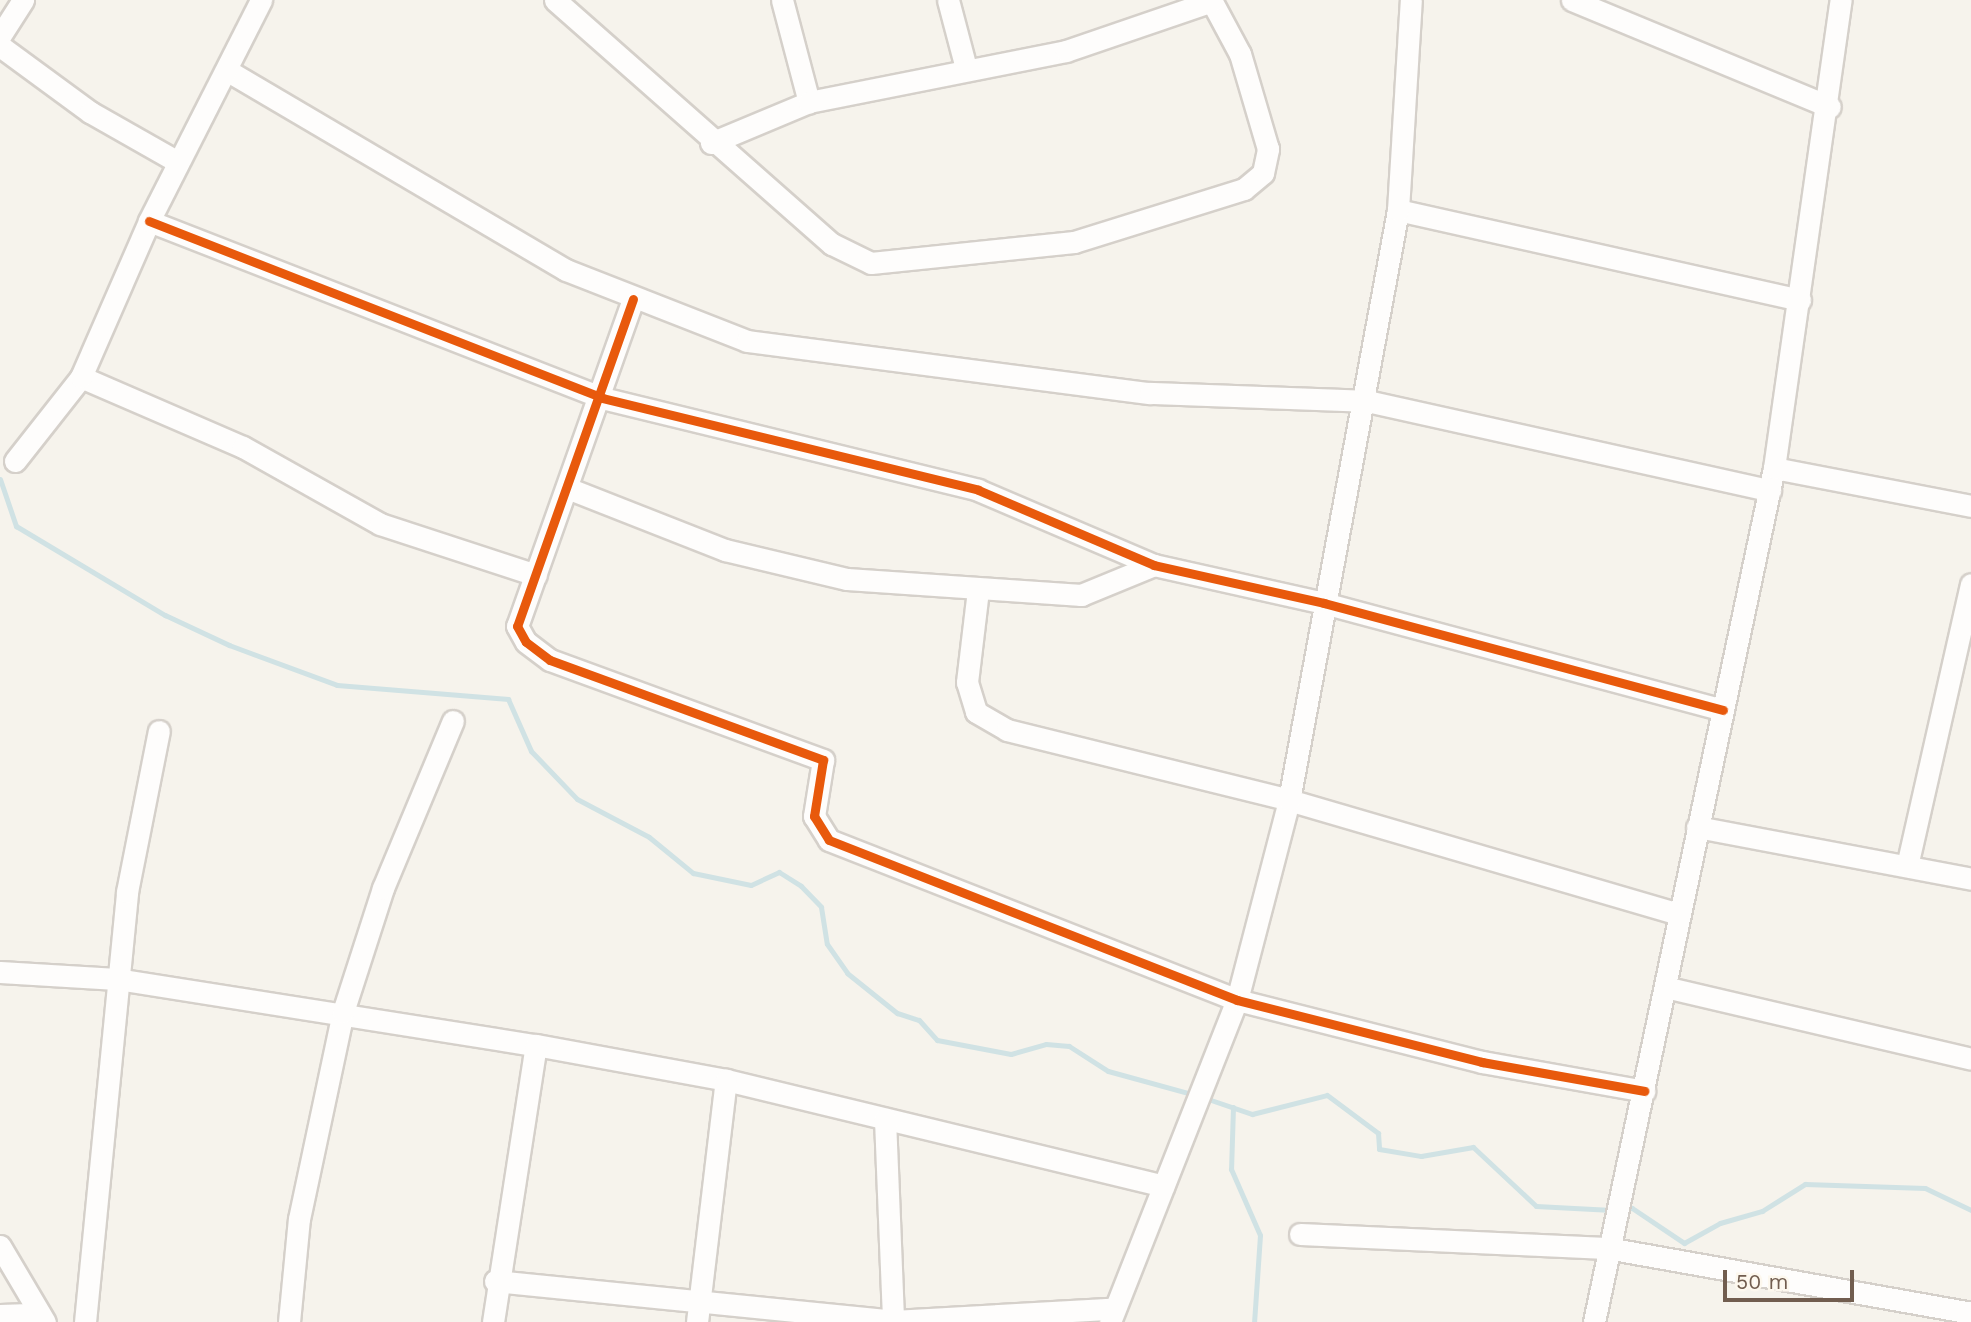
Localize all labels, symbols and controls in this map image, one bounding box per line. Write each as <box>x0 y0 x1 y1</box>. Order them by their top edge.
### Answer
scale bar <box>1726 1256 1857 1300</box>
text: 50 m <box>1736 1269 1788 1294</box>

